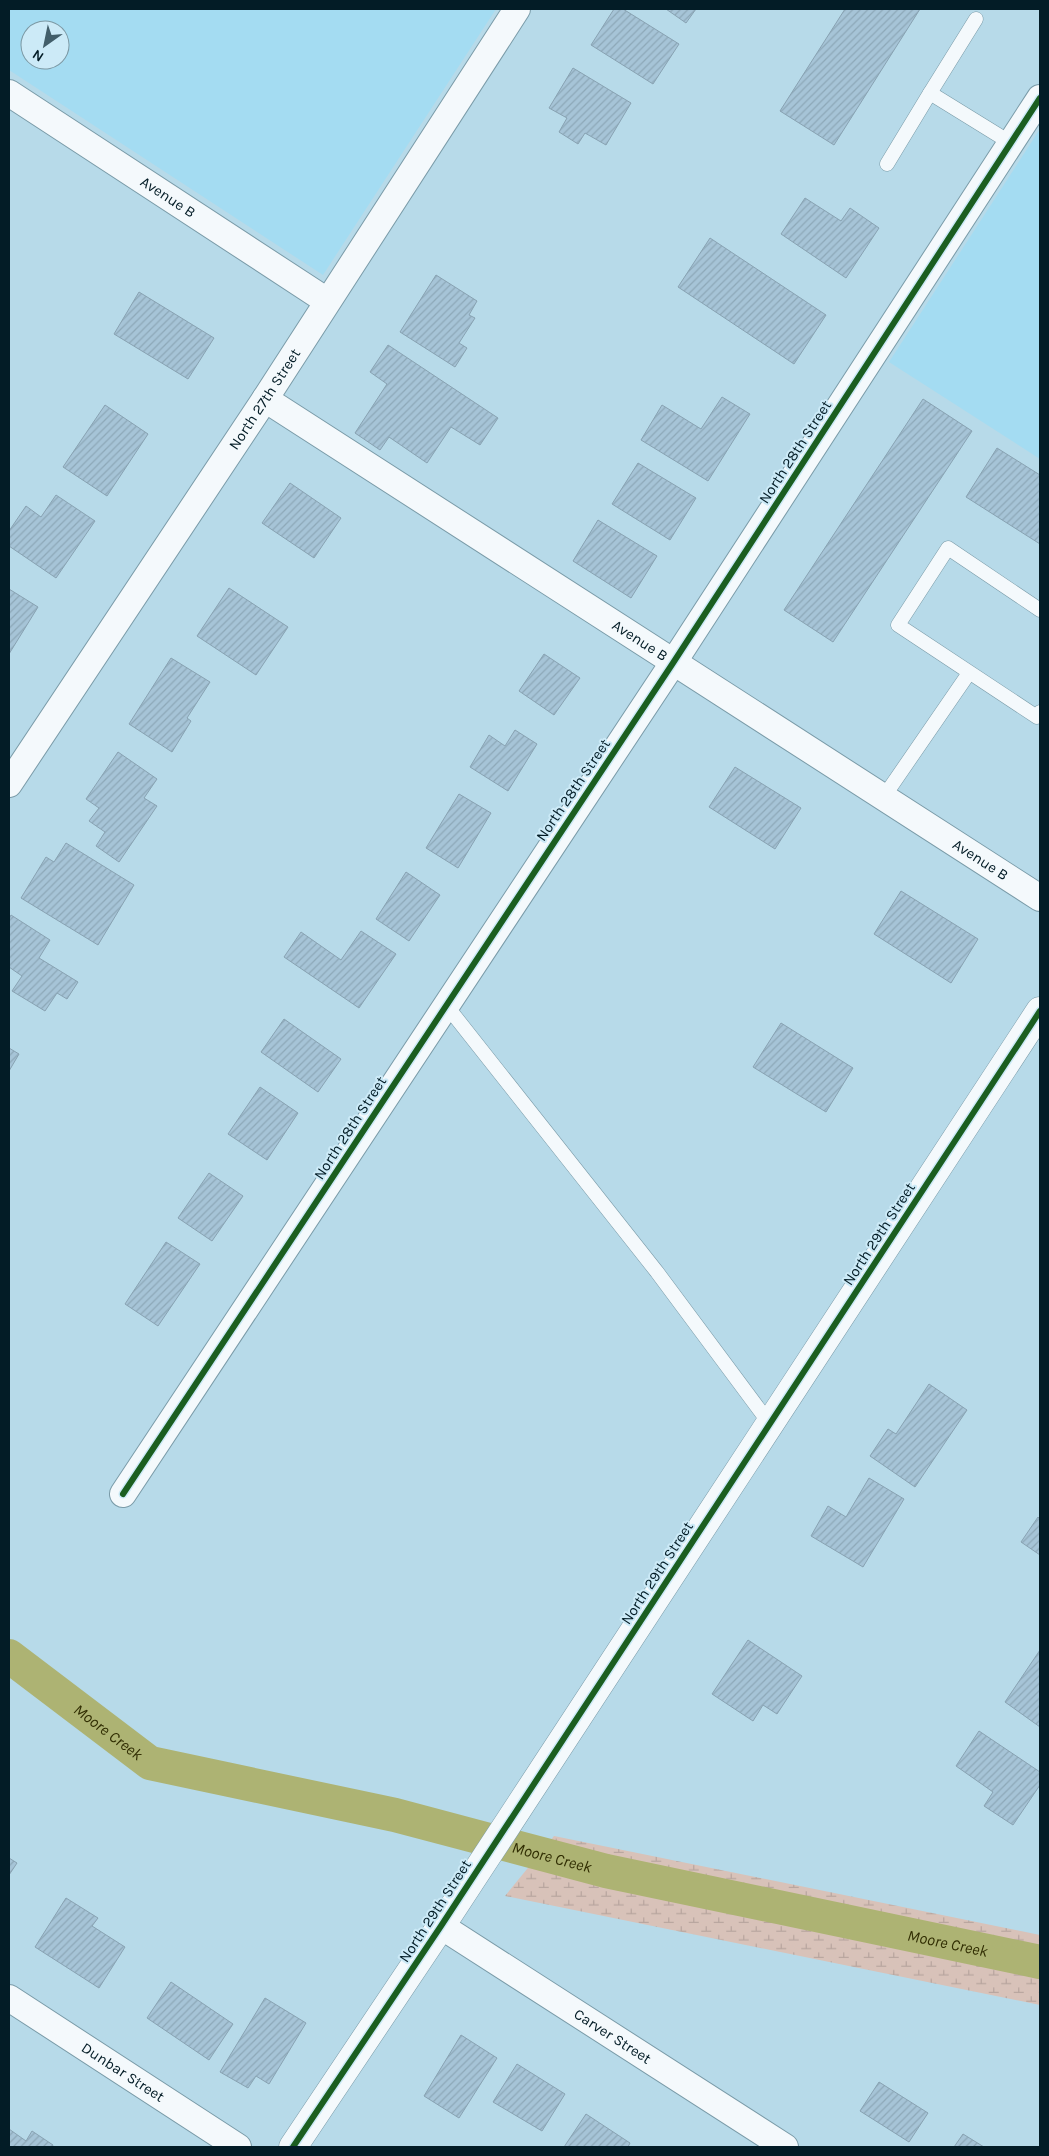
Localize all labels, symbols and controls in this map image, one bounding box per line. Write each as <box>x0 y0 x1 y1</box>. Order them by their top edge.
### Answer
north arrow <box>20 20 70 70</box>
text: N <box>29 46 47 65</box>
street label: Avenue B <box>137 172 199 222</box>
street label: North 27th Street <box>225 345 304 453</box>
street label: North 28th Street <box>755 397 835 507</box>
street label: Avenue B <box>609 616 671 665</box>
street label: North 28th Street <box>532 735 614 845</box>
street label: Avenue B <box>949 835 1012 884</box>
street label: North 28th Street <box>310 1073 390 1183</box>
street label: North 29th Street <box>839 1179 919 1289</box>
street label: North 29th Street <box>617 1518 697 1628</box>
water label: Moore Creek <box>70 1699 148 1764</box>
water label: Moore Creek <box>510 1837 595 1877</box>
street label: North 29th Street <box>395 1856 475 1966</box>
water label: Moore Creek <box>906 1925 991 1961</box>
street label: Carver Street <box>571 2005 655 2068</box>
street label: Dunbar Street <box>78 2039 168 2106</box>

